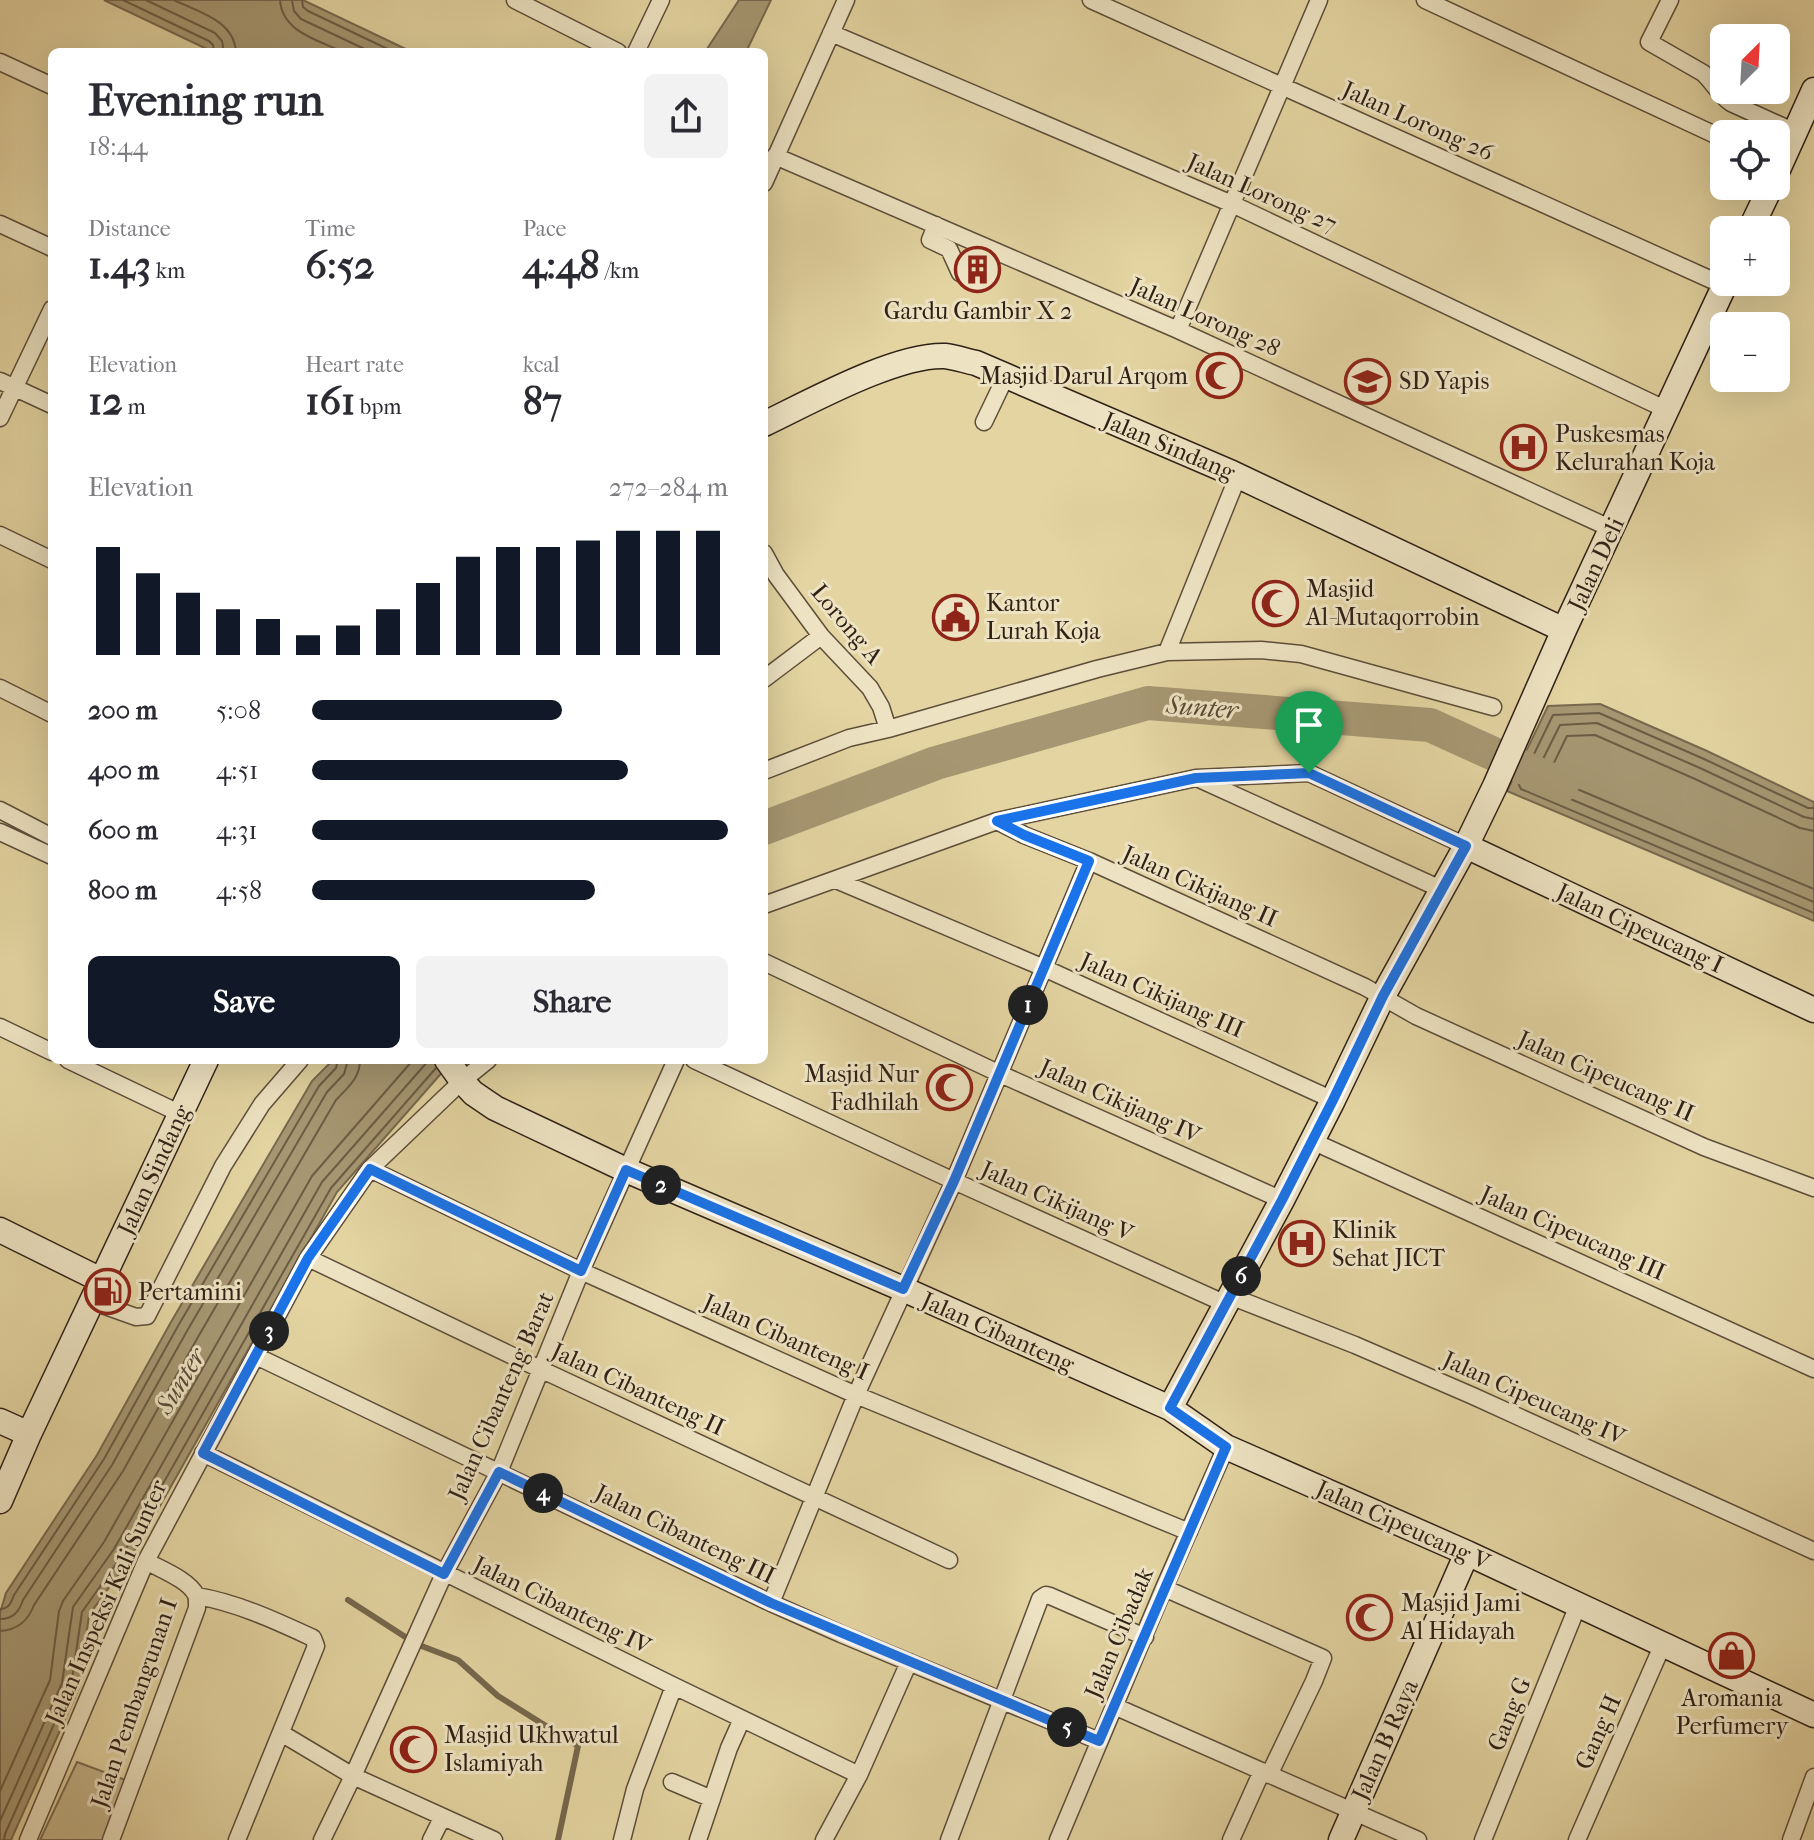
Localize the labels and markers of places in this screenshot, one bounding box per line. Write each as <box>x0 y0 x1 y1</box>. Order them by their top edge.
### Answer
building icon: Gardu Gambir X 2 <box>954 245 1002 293</box>
place label: Gardu Gambir X 2 <box>884 297 1072 325</box>
mosque icon: Masjid Darul Arqom <box>1195 352 1243 400</box>
school or university icon: SD Yapis <box>1344 357 1392 405</box>
place label: Masjid Darul Arqom <box>980 362 1188 390</box>
place label: SD Yapis <box>1399 367 1489 395</box>
place label: Puskesmas Kelurahan Koja <box>1555 420 1716 476</box>
hospital icon: Puskesmas Kelurahan Koja <box>1500 424 1548 472</box>
place label: Masjid Al-Mutaqorrobin <box>1305 575 1480 631</box>
mosque icon: Masjid Al-Mutaqorrobin <box>1251 579 1299 627</box>
place label: Kantor Lurah Koja <box>986 589 1101 645</box>
public building icon: Kantor Lurah Koja <box>931 593 979 641</box>
pin <box>1275 691 1343 773</box>
pin: 1 <box>1008 985 1048 1025</box>
place label: Masjid Nur Fadhilah <box>804 1060 920 1116</box>
mosque icon: Masjid Nur Fadhilah <box>926 1064 974 1112</box>
pin: 2 <box>641 1165 681 1205</box>
place label: Klinik Sehat JICT <box>1332 1216 1446 1272</box>
hospital icon: Klinik Sehat JICT <box>1277 1220 1325 1268</box>
pin: 6 <box>1221 1256 1261 1296</box>
fuel station icon: Pertamini <box>83 1268 131 1316</box>
place label: Pertamini <box>138 1278 242 1306</box>
pin: 3 <box>249 1311 289 1351</box>
pin: 4 <box>523 1473 563 1513</box>
place label: Masjid Jami Al Hidayah <box>1400 1589 1521 1645</box>
mosque icon: Masjid Jami Al Hidayah <box>1346 1593 1394 1641</box>
shop icon: Aromania Perfumery <box>1708 1632 1756 1680</box>
place label: Aromania Perfumery <box>1676 1684 1789 1740</box>
pin: 5 <box>1047 1707 1087 1747</box>
place label: Masjid Ukhwatul Islamiyah <box>444 1721 619 1777</box>
mosque icon: Masjid Ukhwatul Islamiyah <box>389 1725 437 1773</box>

